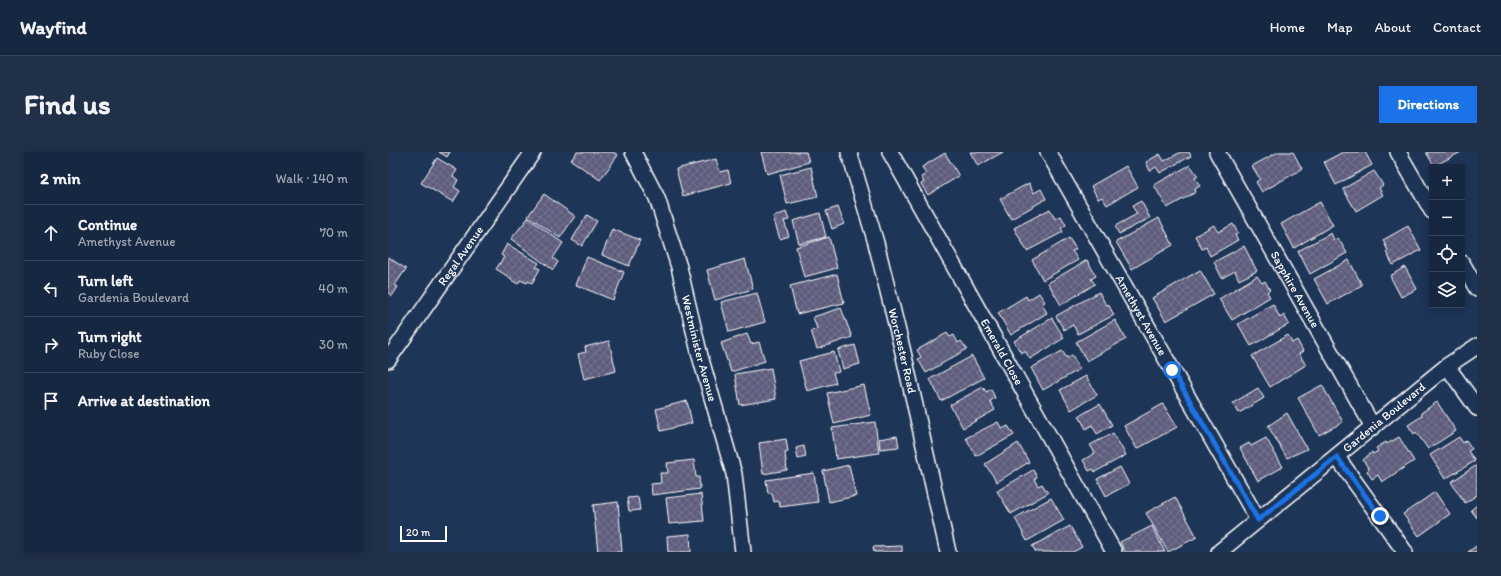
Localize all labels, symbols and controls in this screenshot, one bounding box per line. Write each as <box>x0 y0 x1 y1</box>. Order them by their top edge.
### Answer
text: Wayfind <box>20 16 87 39</box>
text: Home <box>1270 19 1305 36</box>
text: Map <box>1327 19 1353 36</box>
text: About <box>1375 19 1411 36</box>
text: Contact <box>1433 19 1481 36</box>
button: Directions <box>1379 86 1477 123</box>
text: Find us <box>24 87 111 121</box>
map controls <box>1429 164 1465 308</box>
button: + <box>1429 164 1465 200</box>
text: 2 min <box>40 168 80 188</box>
text: Walk · 140 m <box>276 171 348 186</box>
button: − <box>1429 200 1465 236</box>
text: Continue <box>78 216 137 234</box>
icon: ahead <box>40 222 62 244</box>
street label: Regal Avenue <box>435 223 486 288</box>
text: 70 m <box>320 225 348 240</box>
text: Amethyst Avenue <box>78 234 176 249</box>
button: locate <box>1429 236 1465 272</box>
street label: Sapphire Avenue <box>1268 248 1322 331</box>
text: Turn left <box>78 272 133 290</box>
button: layers <box>1429 272 1465 308</box>
street label: Amethyst Avenue <box>1113 273 1170 358</box>
icon: left <box>40 278 62 300</box>
text: 40 m <box>318 281 348 296</box>
text: Gardenia Boulevard <box>78 290 189 305</box>
street label: Westminister Avenue <box>679 293 720 403</box>
street label: Worchester Road <box>885 307 919 395</box>
street label: Emerald Close <box>978 316 1026 388</box>
text: Turn right <box>78 328 142 346</box>
icon: right <box>40 334 62 356</box>
text: 30 m <box>319 337 348 352</box>
text: Ruby Close <box>78 346 140 361</box>
route start <box>1163 361 1181 379</box>
street label: Gardenia Boulevard <box>1340 379 1429 455</box>
icon: arrive <box>40 390 62 412</box>
text: Arrive at destination <box>78 392 210 410</box>
route end <box>1371 507 1389 525</box>
scale bar <box>400 524 447 543</box>
text: 20 m <box>406 526 430 539</box>

